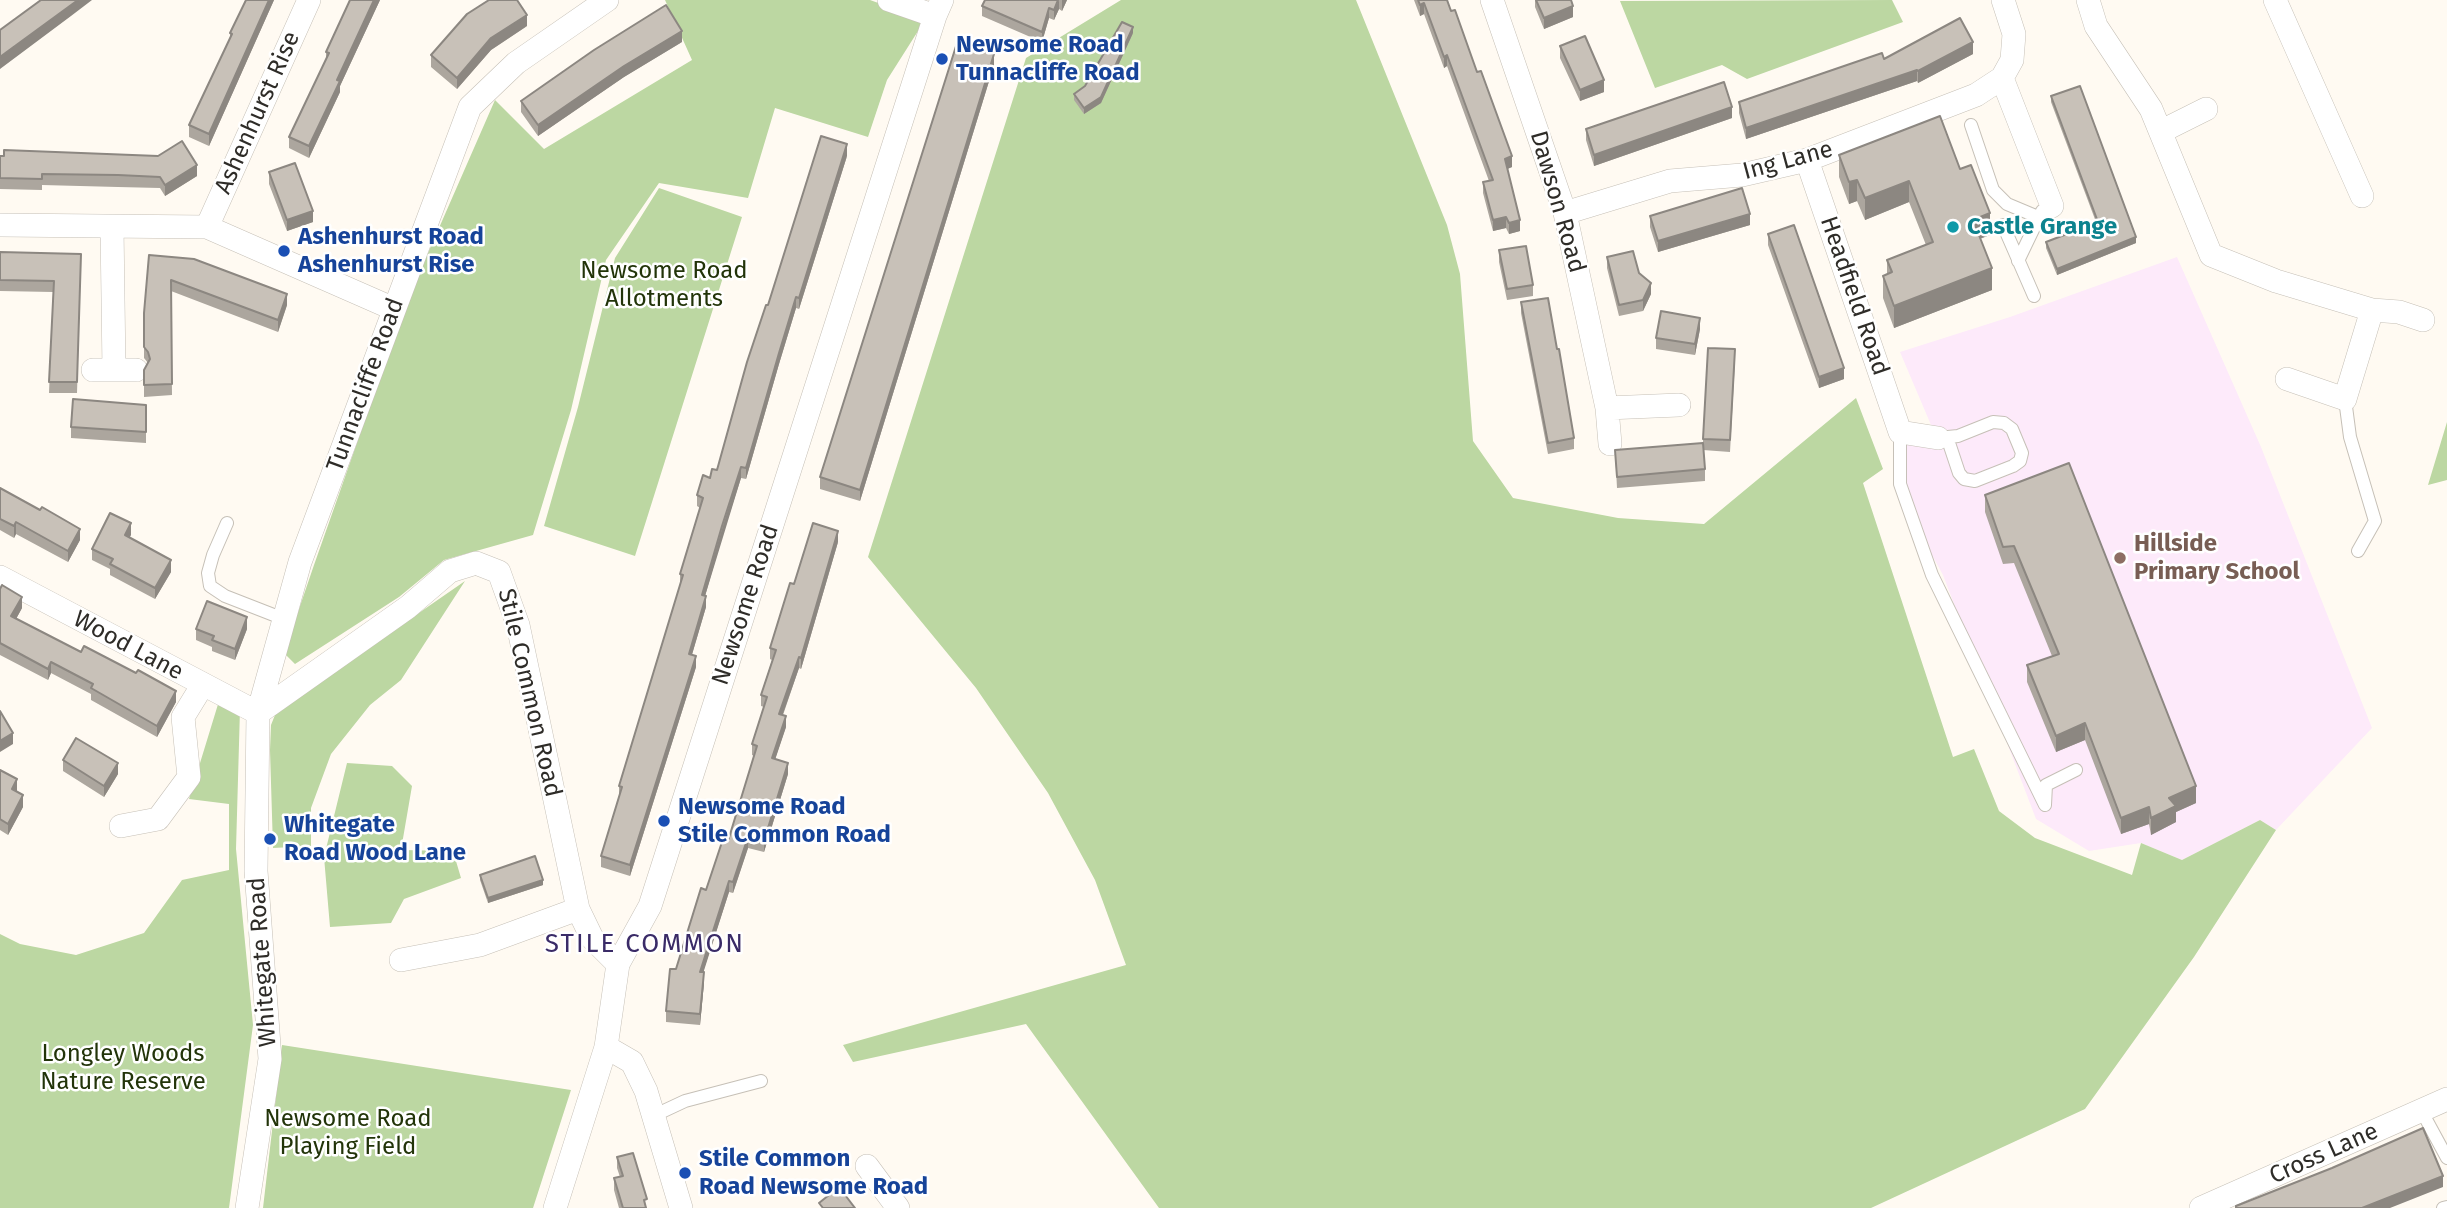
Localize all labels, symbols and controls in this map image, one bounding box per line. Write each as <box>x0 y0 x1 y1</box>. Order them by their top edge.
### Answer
street label: Ashenhurst Rise <box>209 27 307 199</box>
place label: Newsome Road Tunnacliffe Road <box>956 31 1140 87</box>
marker: Newsome Road Tunnacliffe Road <box>934 51 950 67</box>
street label: Dawson Road <box>1523 128 1591 276</box>
street label: Ing Lane <box>1740 135 1836 187</box>
street label: Headfield Road <box>1813 213 1895 379</box>
place label: Castle Grange <box>1967 213 2117 241</box>
marker: Castle Grange <box>1945 219 1961 235</box>
place label: Ashenhurst Road Ashenhurst Rise <box>298 223 484 279</box>
marker: Ashenhurst Road Ashenhurst Rise <box>276 243 292 259</box>
park label: Newsome Road Allotments <box>580 257 748 313</box>
street label: Tunnacliffe Road <box>321 294 411 476</box>
street label: Newsome Road <box>706 521 786 689</box>
place label: Hillside Primary School <box>2134 530 2300 586</box>
marker: Hillside Primary School <box>2112 550 2128 566</box>
street label: Stile Common Road <box>491 586 567 800</box>
street label: Wood Lane <box>68 605 188 687</box>
place label: Newsome Road Stile Common Road <box>678 793 891 849</box>
place label: Whitegate Road Wood Lane <box>284 811 466 867</box>
marker: Newsome Road Stile Common Road <box>656 813 672 829</box>
marker: Whitegate Road Wood Lane <box>262 831 278 847</box>
street label: Whitegate Road <box>243 876 283 1048</box>
district label: STILE COMMON <box>546 929 744 961</box>
park label: Longley Woods Nature Reserve <box>40 1040 206 1096</box>
park label: Newsome Road Playing Field <box>264 1105 432 1161</box>
street label: Cross Lane <box>2265 1117 2383 1191</box>
place label: Stile Common Road Newsome Road <box>699 1145 928 1201</box>
marker: Stile Common Road Newsome Road <box>677 1165 693 1181</box>

